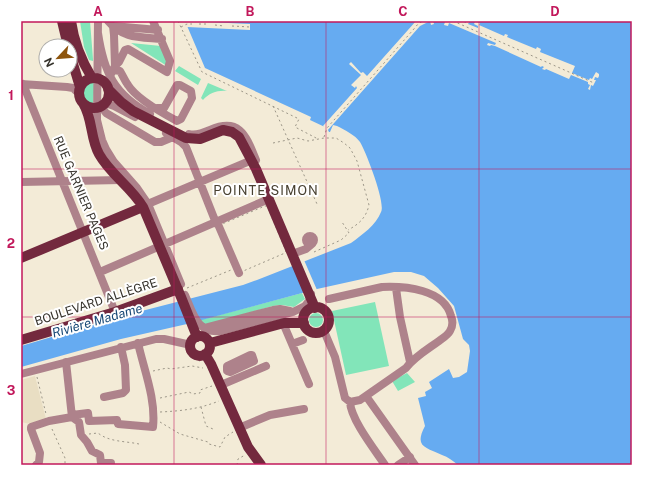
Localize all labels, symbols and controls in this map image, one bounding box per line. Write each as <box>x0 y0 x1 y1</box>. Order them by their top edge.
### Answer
text: A <box>93 4 103 19</box>
text: B <box>246 4 255 19</box>
text: C <box>398 4 408 19</box>
text: D <box>550 4 560 19</box>
north arrow <box>38 38 78 78</box>
text: N <box>42 56 56 69</box>
text: 1 <box>8 88 14 103</box>
street label: RUE GARNIER PAGES <box>51 134 111 252</box>
district label: POINTE SIMON <box>213 183 319 198</box>
text: 2 <box>7 236 15 251</box>
street label: BOULEVARD ALLÈGRE <box>33 276 159 328</box>
water label: Rivière Madame <box>50 300 144 341</box>
text: 3 <box>7 383 16 398</box>

